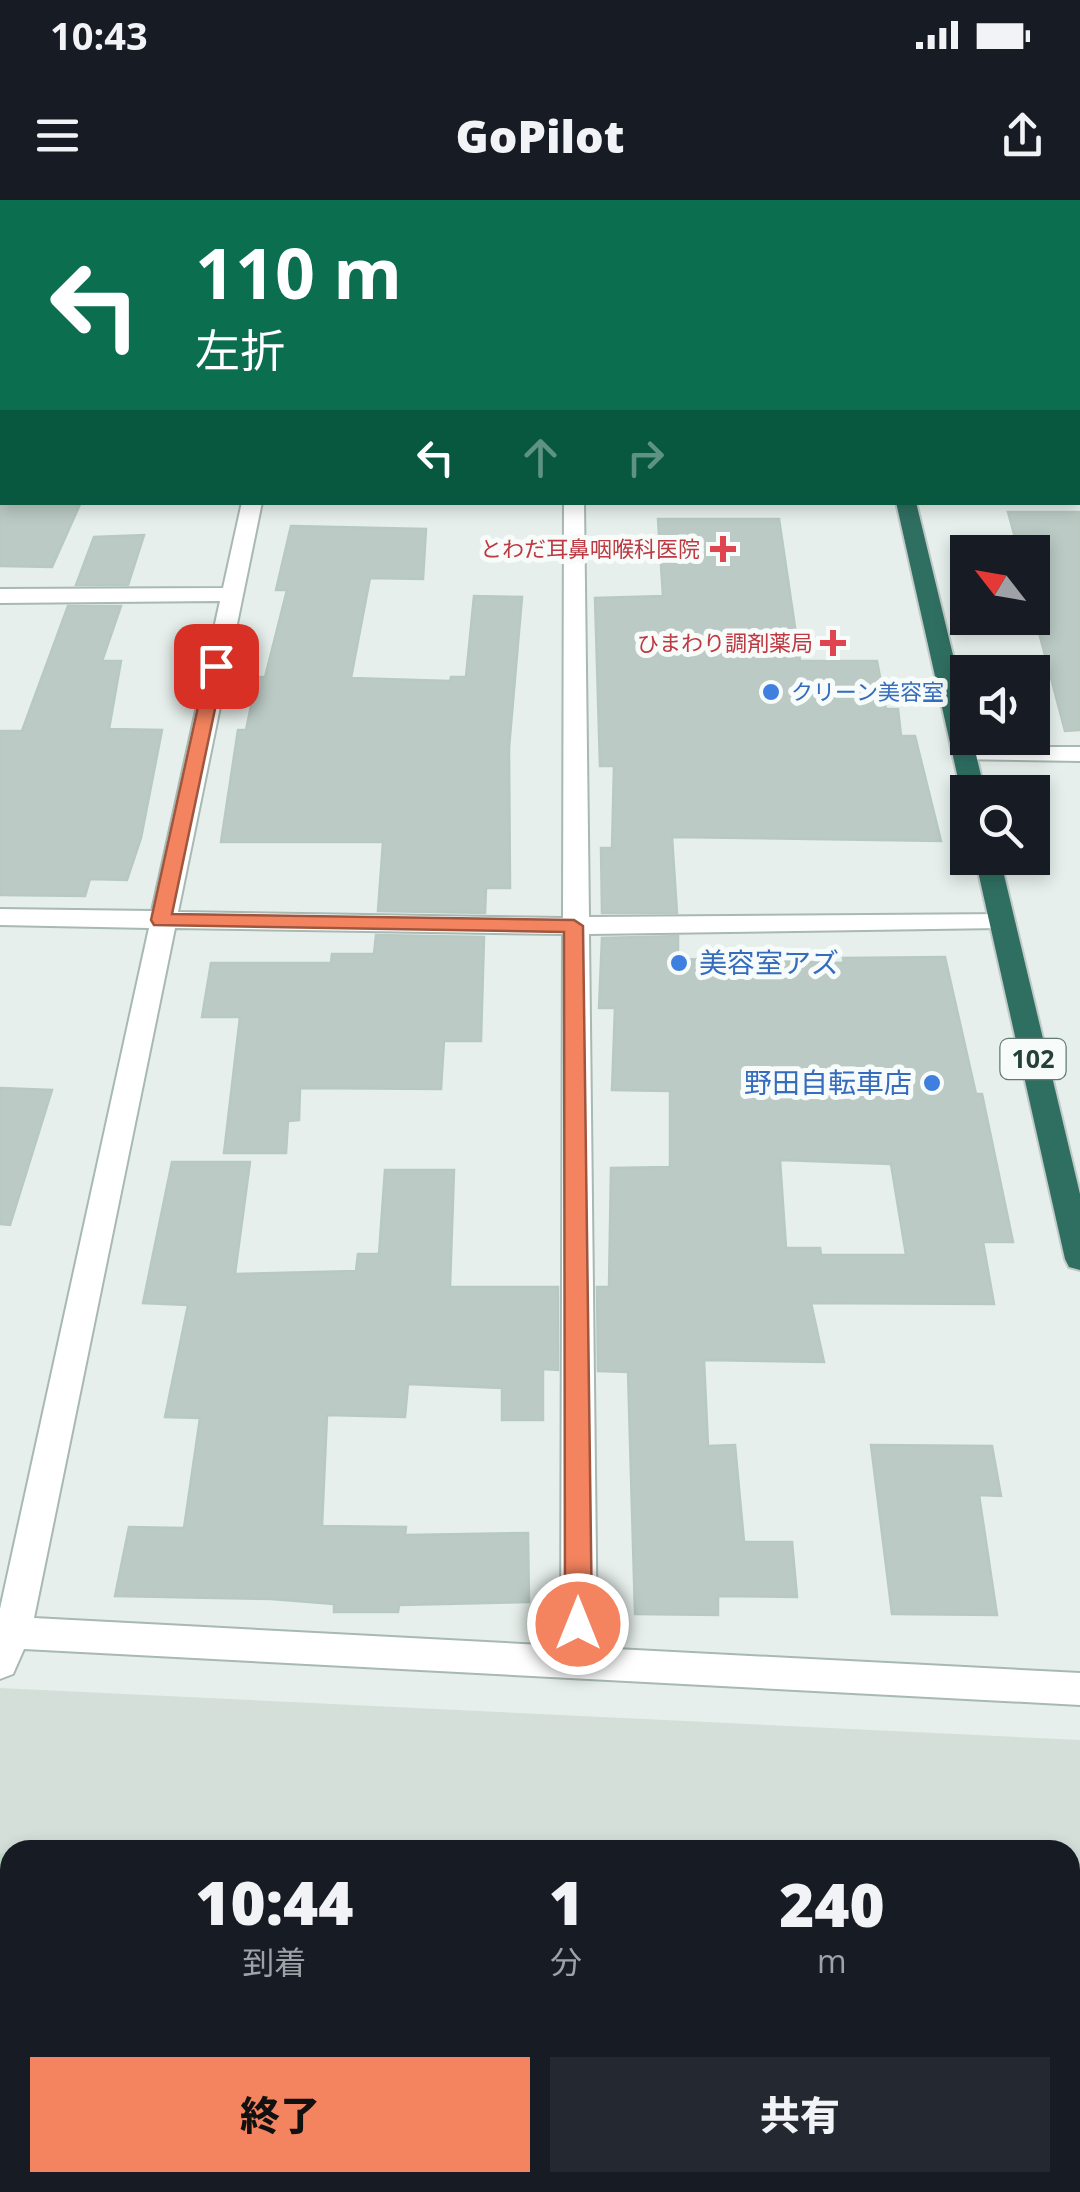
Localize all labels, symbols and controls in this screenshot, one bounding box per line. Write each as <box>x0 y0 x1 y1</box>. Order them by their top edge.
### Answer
text: 10:43 <box>50 9 148 61</box>
text: GoPilot <box>456 105 624 166</box>
icon: menu <box>30 108 85 163</box>
icon: share <box>995 108 1050 163</box>
text: 110 m <box>195 224 402 320</box>
icon: left <box>30 240 160 370</box>
text: 左折 <box>195 319 285 380</box>
icon: left <box>408 430 463 485</box>
icon: ahead <box>513 430 568 485</box>
icon: right <box>618 430 673 485</box>
place label: とわだ耳鼻咽喉科医院 <box>480 533 700 563</box>
north arrow <box>950 535 1050 635</box>
map controls <box>950 535 1050 875</box>
marker: とわだ耳鼻咽喉科医院 <box>710 536 736 562</box>
pin <box>174 624 259 709</box>
place label: ひまわり調剤薬局 <box>637 627 813 657</box>
marker: ひまわり調剤薬局 <box>822 632 844 654</box>
icon: arrive <box>189 639 244 694</box>
button: sound <box>950 655 1050 755</box>
place label: クリーン美容室 <box>791 676 944 706</box>
marker: クリーン美容室 <box>760 681 782 703</box>
button: search <box>950 775 1050 875</box>
place label: 美容室アズ <box>699 943 839 981</box>
marker: 美容室アズ <box>668 952 690 974</box>
road number: 102 <box>1000 1039 1066 1079</box>
place label: 野田自転車店 <box>744 1063 912 1101</box>
marker: 野田自転車店 <box>921 1072 943 1094</box>
position arrow <box>526 1572 630 1676</box>
text: 10:44 <box>195 1861 353 1943</box>
text: 1 <box>549 1861 584 1943</box>
text: 240 <box>779 1863 885 1945</box>
text: m <box>817 1939 847 1982</box>
text: 到着 <box>242 1940 306 1983</box>
text: 分 <box>550 1940 582 1983</box>
button: 終了 <box>30 2057 530 2172</box>
button: 共有 <box>550 2057 1050 2172</box>

